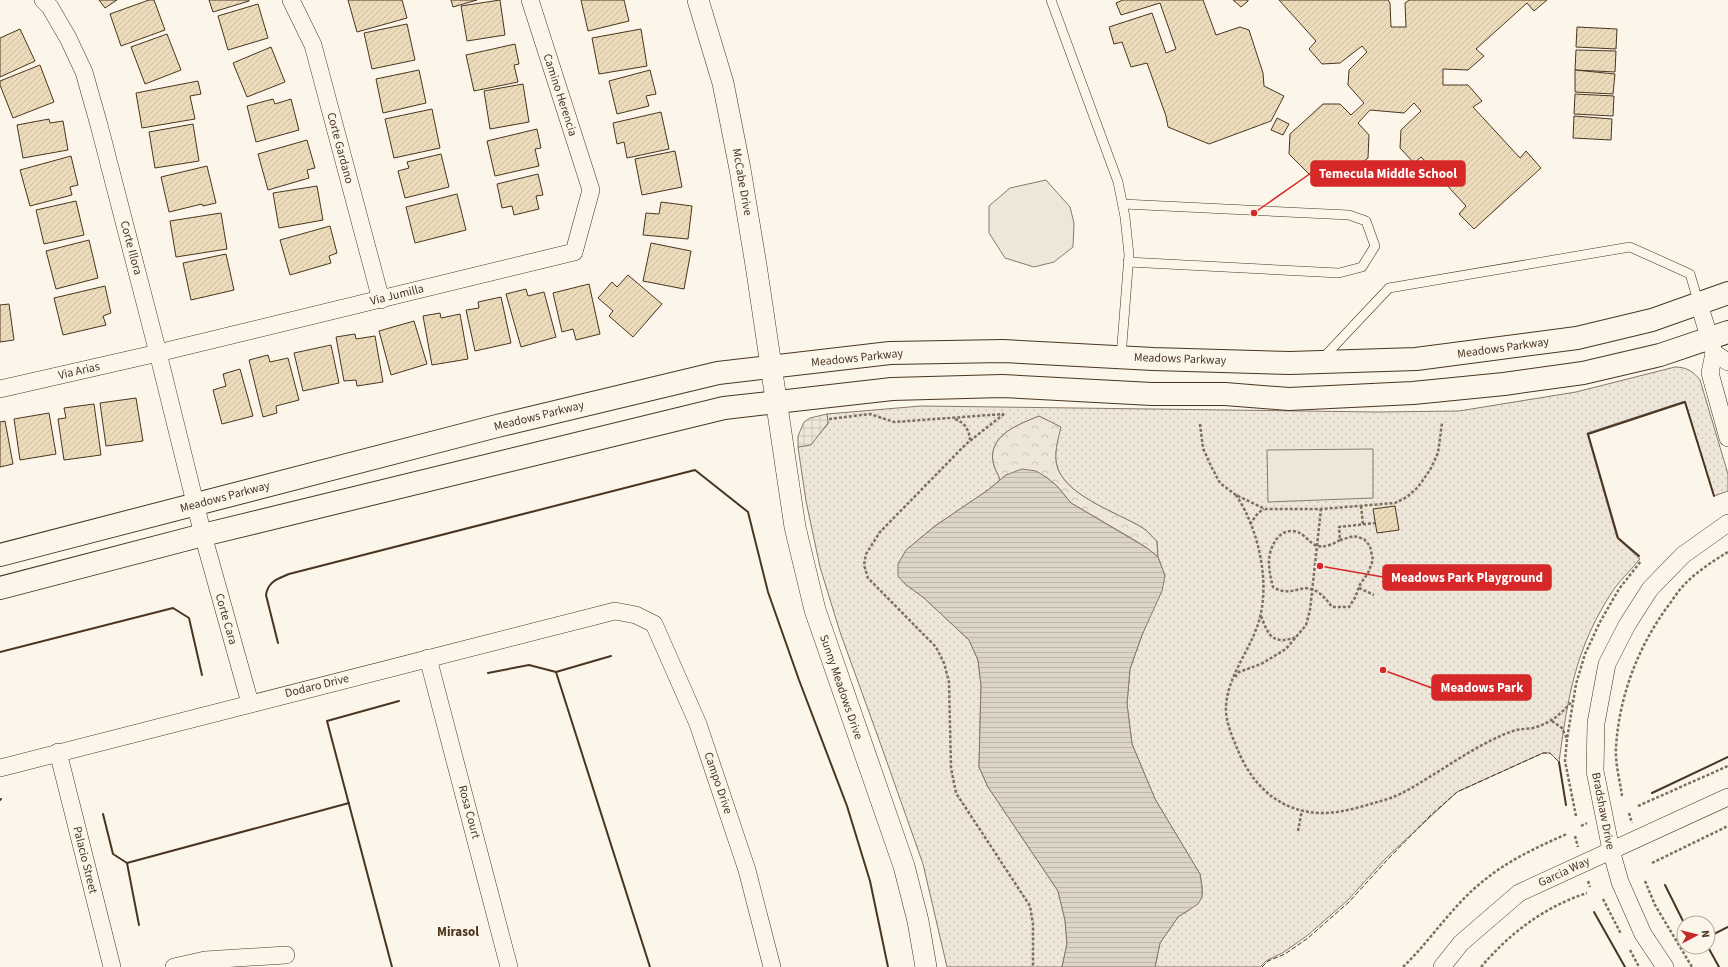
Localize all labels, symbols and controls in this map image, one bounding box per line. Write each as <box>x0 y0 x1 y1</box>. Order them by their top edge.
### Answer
street label: Camino Herencia <box>539 51 581 139</box>
street label: Corte Gardano <box>322 111 358 185</box>
street label: McCabe Drive <box>728 147 756 217</box>
callout: Temecula Middle School <box>1311 161 1465 186</box>
text: Temecula Middle School <box>1319 165 1457 183</box>
street label: Corte Illora <box>116 219 146 277</box>
street label: Via Jumilla <box>368 280 426 310</box>
street label: Meadows Parkway <box>1456 333 1550 363</box>
street label: Meadows Parkway <box>810 345 904 371</box>
street label: Meadows Parkway <box>1134 349 1227 369</box>
street label: Via Arias <box>56 358 102 384</box>
street label: Meadows Parkway <box>492 396 586 435</box>
street label: Meadows Parkway <box>178 477 272 517</box>
callout: Meadows Park Playground <box>1383 565 1551 590</box>
text: Meadows Park Playground <box>1391 569 1543 587</box>
street label: Corte Cara <box>211 591 241 647</box>
street label: Sunny Meadows Drive <box>815 632 867 742</box>
street label: Dodaro Drive <box>283 670 351 702</box>
callout: Meadows Park <box>1432 675 1531 700</box>
text: Meadows Park <box>1441 679 1524 697</box>
street label: Campo Drive <box>699 750 737 816</box>
street label: Bradshaw Drive <box>1587 771 1619 851</box>
street label: Rosa Court <box>454 783 484 841</box>
street label: Palacio Street <box>68 825 102 895</box>
street label: Garcia Way <box>1535 852 1593 891</box>
north arrow <box>1676 915 1716 955</box>
district label: Mirasol <box>437 923 479 941</box>
text: N <box>1698 929 1713 938</box>

